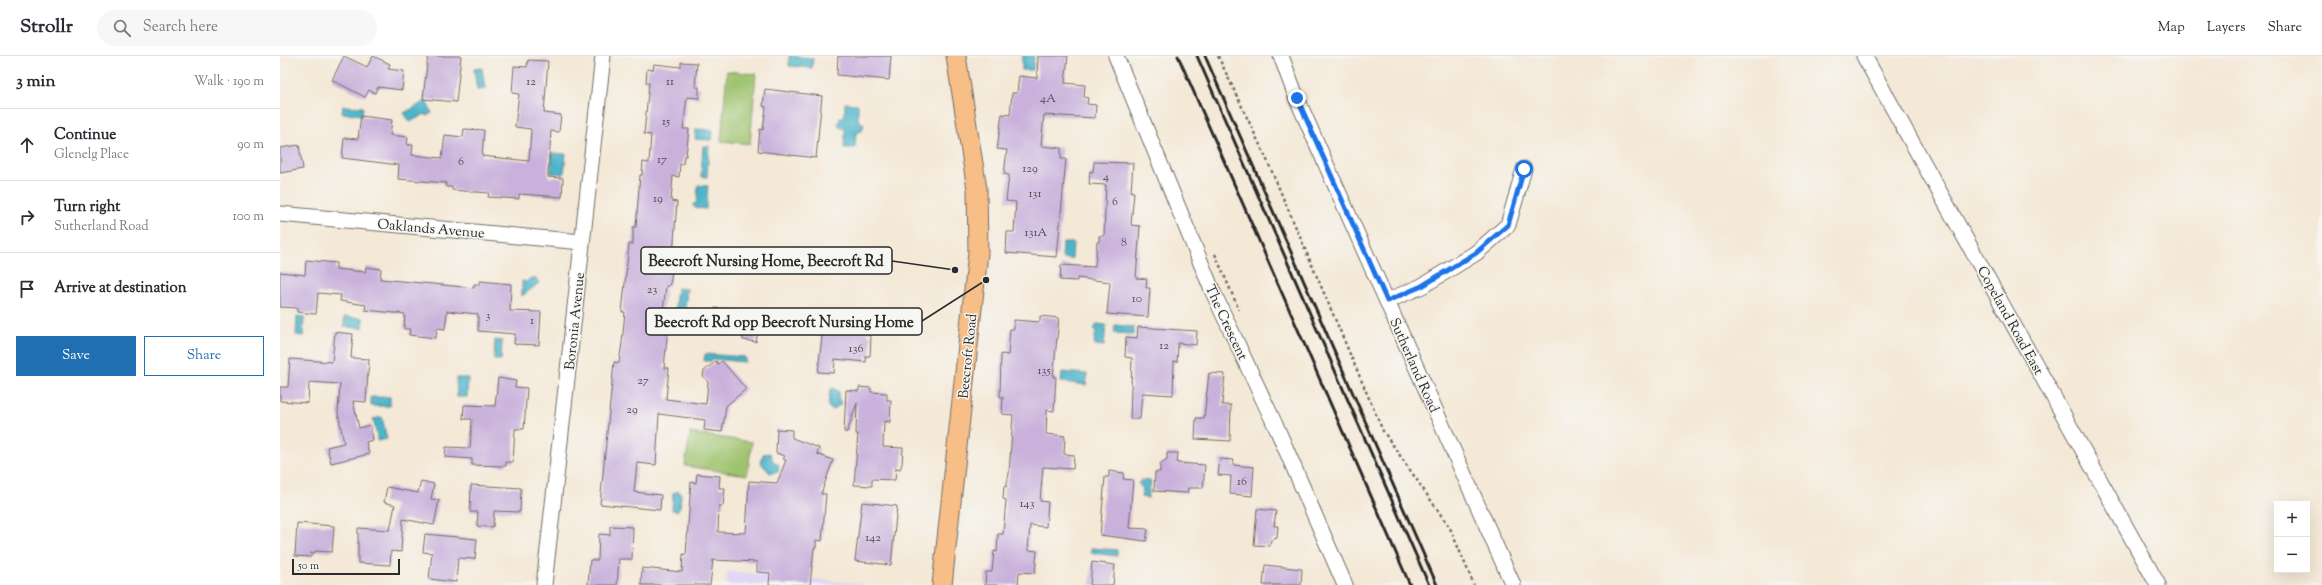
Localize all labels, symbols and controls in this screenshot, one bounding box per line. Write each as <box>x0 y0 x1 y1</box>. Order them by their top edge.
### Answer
search box <box>97 10 377 46</box>
text: Strollr <box>20 14 73 41</box>
icon: search <box>111 17 133 39</box>
text: Search here <box>143 17 218 38</box>
text: Map <box>2158 18 2185 38</box>
text: Layers <box>2207 18 2245 38</box>
text: Share <box>2267 18 2302 38</box>
text: 3 min <box>16 70 55 94</box>
text: Walk · 190 m <box>194 73 264 91</box>
house number: 12 <box>526 73 536 91</box>
house number: 11 <box>666 73 674 91</box>
route end <box>1288 89 1306 107</box>
house number: 4A <box>1040 90 1056 108</box>
house number: 15 <box>662 113 670 131</box>
text: Continue <box>54 125 116 146</box>
icon: ahead <box>16 134 38 156</box>
text: 90 m <box>237 136 264 154</box>
text: Glenelg Place <box>54 146 129 164</box>
house number: 17 <box>657 151 667 169</box>
house number: 6 <box>458 153 464 171</box>
house number: 129 <box>1022 160 1038 178</box>
route start <box>1515 160 1533 178</box>
house number: 4 <box>1103 168 1109 186</box>
house number: 131 <box>1028 185 1042 203</box>
house number: 19 <box>653 190 663 208</box>
house number: 6 <box>1112 193 1118 211</box>
text: Turn right <box>54 197 120 218</box>
icon: right <box>16 206 38 228</box>
text: 100 m <box>232 208 264 226</box>
street label: Oaklands Avenue <box>376 215 485 245</box>
text: Sutherland Road <box>54 218 149 236</box>
house number: 131A <box>1025 224 1048 242</box>
house number: 8 <box>1121 234 1127 252</box>
callout: Beecroft Nursing Home, Beecroft Rd <box>641 247 892 274</box>
text: Beecroft Nursing Home, Beecroft Rd <box>648 252 884 273</box>
street label: Copeland Road East <box>1971 263 2048 379</box>
street label: Boronia Avenue <box>561 272 591 371</box>
icon: arrive <box>16 278 38 300</box>
text: Arrive at destination <box>54 278 187 299</box>
house number: 23 <box>647 281 657 299</box>
street label: The Crescent <box>1199 282 1252 364</box>
house number: 10 <box>1132 290 1142 308</box>
house number: 3 <box>486 307 491 325</box>
callout: Beecroft Rd opp Beecroft Nursing Home <box>646 308 922 335</box>
house number: 1 <box>530 312 534 330</box>
text: Beecroft Rd opp Beecroft Nursing Home <box>654 313 914 334</box>
street label: Beecroft Road <box>955 313 983 400</box>
street label: Sutherland Road <box>1383 315 1443 416</box>
button: Save <box>16 336 136 376</box>
button: Share <box>144 336 264 376</box>
house number: 12 <box>1159 337 1169 355</box>
house number: 136 <box>849 340 863 358</box>
house number: 135 <box>1037 362 1051 380</box>
house number: 27 <box>637 372 649 390</box>
house number: 29 <box>626 401 638 419</box>
house number: 16 <box>1237 473 1247 491</box>
house number: 143 <box>1020 495 1035 513</box>
map controls <box>2274 501 2310 573</box>
button: + <box>2274 501 2310 537</box>
house number: 142 <box>865 529 881 547</box>
button: − <box>2274 537 2310 573</box>
scale bar <box>292 557 400 576</box>
text: 50 m <box>298 558 319 574</box>

